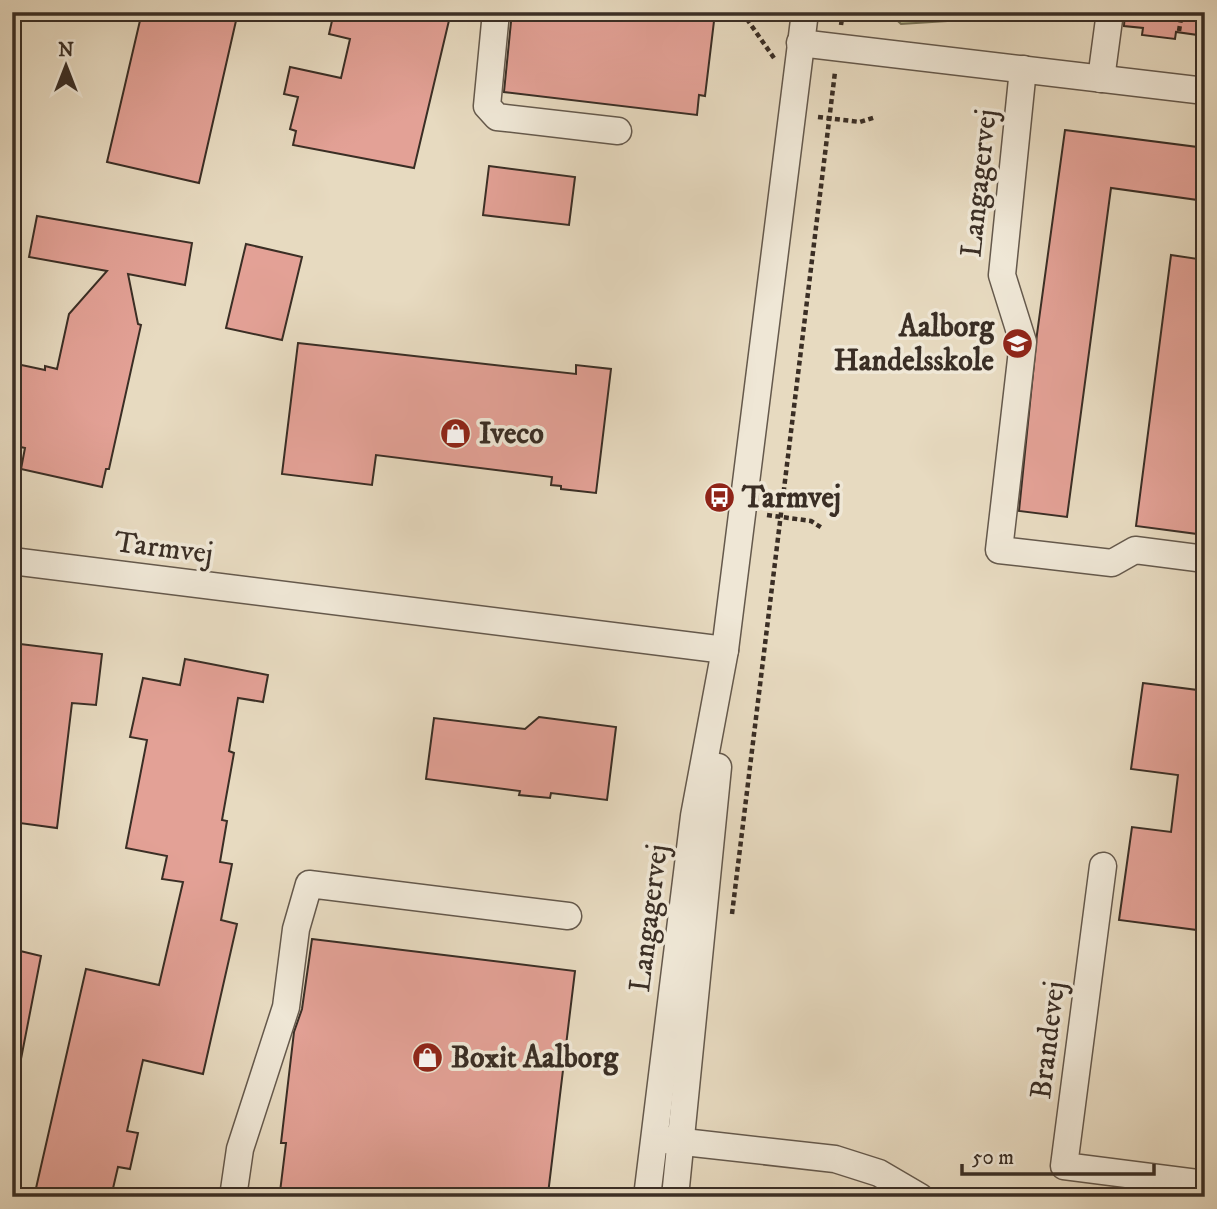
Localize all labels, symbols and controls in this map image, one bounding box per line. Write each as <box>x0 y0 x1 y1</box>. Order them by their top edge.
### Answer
north arrow <box>32 32 102 102</box>
text: N <box>58 39 74 62</box>
street label: Langagervej <box>953 107 1006 259</box>
place label: Aalborg Handelsskole <box>834 309 995 380</box>
school or university icon: Aalborg Handelsskole <box>1000 326 1034 360</box>
shop icon: Iveco <box>439 416 473 450</box>
place label: Iveco <box>479 416 544 453</box>
bus stop icon: Tarmvej <box>702 480 736 514</box>
place label: Tarmvej <box>741 480 841 517</box>
street label: Tarmvej <box>112 524 215 573</box>
street label: Langagervej <box>622 842 677 994</box>
street label: Brandevej <box>1023 979 1074 1101</box>
shop icon: Boxit Aalborg <box>411 1040 445 1074</box>
place label: Boxit Aalborg <box>451 1040 620 1077</box>
scale bar <box>962 1132 1154 1176</box>
text: 50 m <box>972 1145 1014 1171</box>

